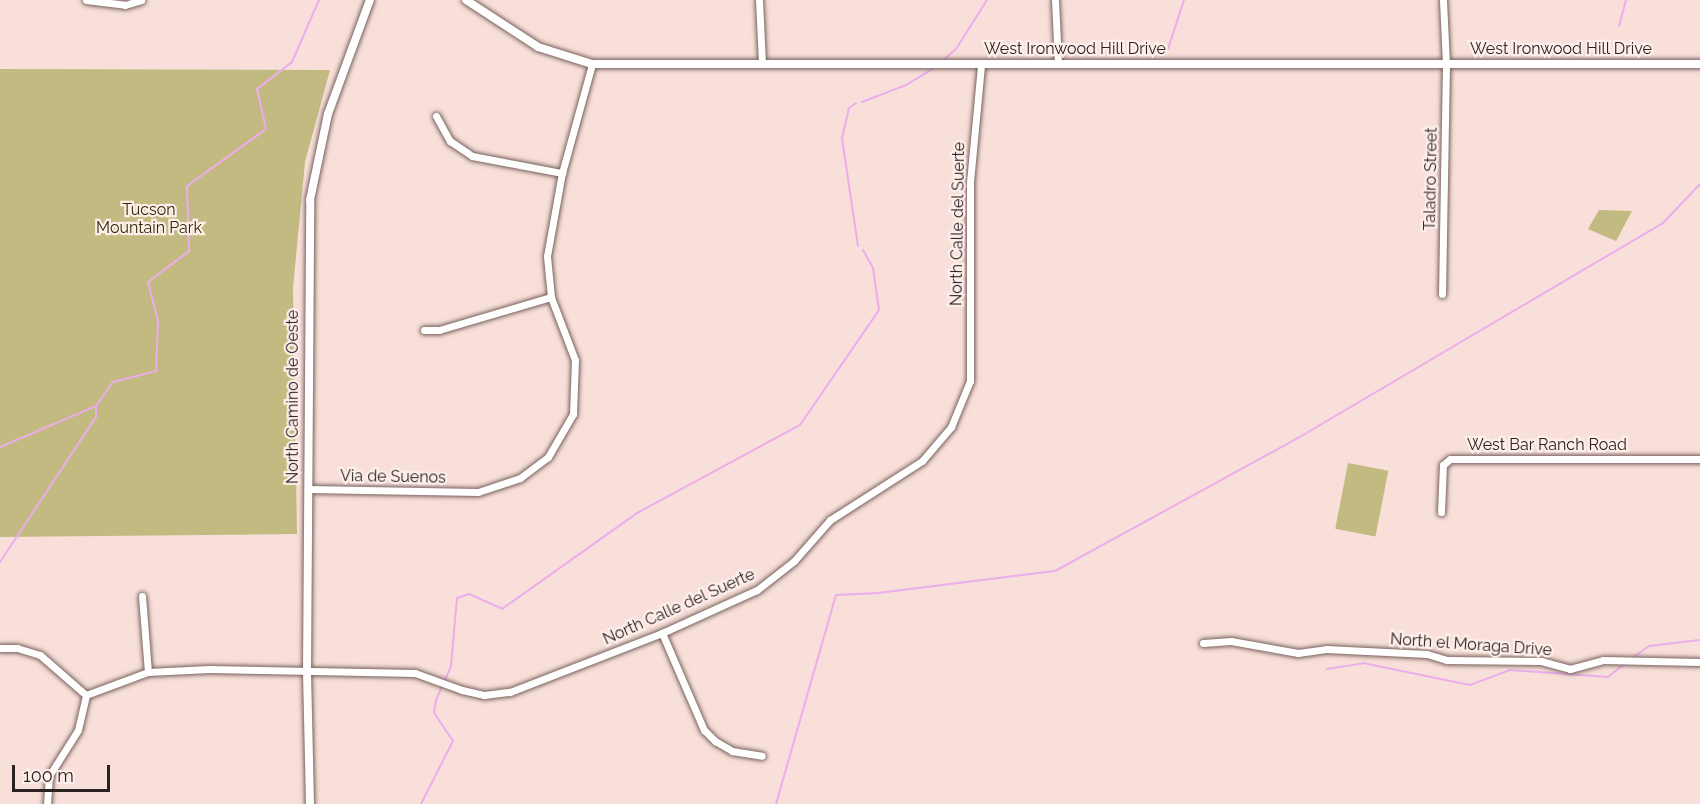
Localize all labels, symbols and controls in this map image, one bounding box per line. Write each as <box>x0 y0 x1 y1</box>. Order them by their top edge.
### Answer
street label: West Ironwood Hill Drive <box>984 39 1166 59</box>
street label: West Ironwood Hill Drive <box>1470 39 1652 59</box>
street label: Taladro Street <box>1421 127 1441 231</box>
street label: North Calle del Suerte <box>947 142 969 306</box>
park label: Tucson Mountain Park <box>96 200 202 238</box>
street label: North Camino de Oeste <box>283 310 303 484</box>
street label: West Bar Ranch Road <box>1467 435 1627 455</box>
street label: Via de Suenos <box>340 466 446 488</box>
street label: North Calle del Suerte <box>600 565 758 649</box>
street label: North el Moraga Drive <box>1389 630 1553 660</box>
scale bar <box>15 753 112 791</box>
text: 100 m <box>23 765 74 786</box>

